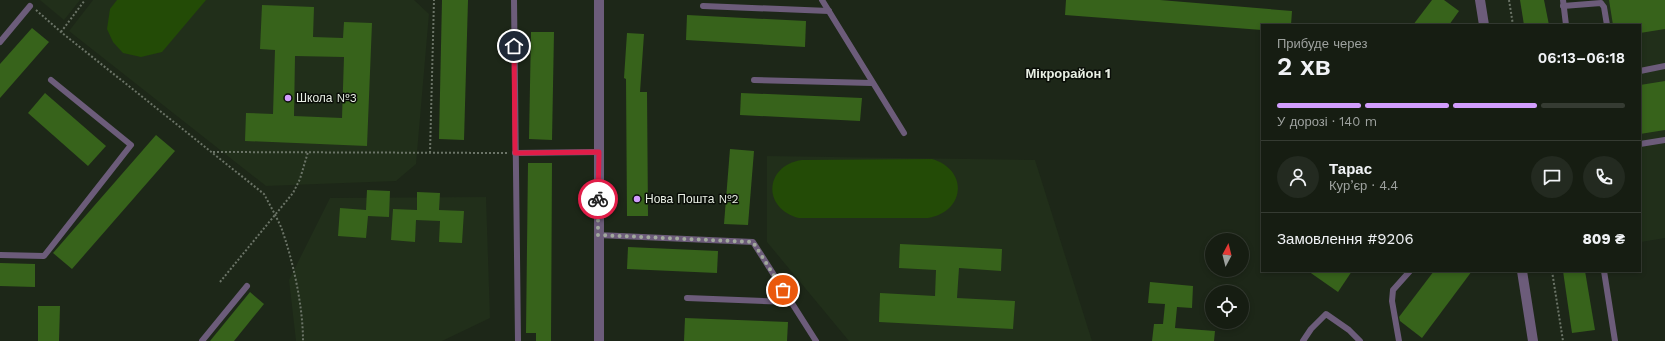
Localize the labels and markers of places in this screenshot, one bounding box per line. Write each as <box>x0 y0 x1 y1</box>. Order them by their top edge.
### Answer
pin <box>497 29 531 63</box>
place label: Школа №3 <box>296 91 357 105</box>
marker: Школа №3 <box>283 93 293 103</box>
place label: Нова Пошта №2 <box>645 192 739 206</box>
marker: Нова Пошта №2 <box>632 194 642 204</box>
pin <box>766 273 800 307</box>

